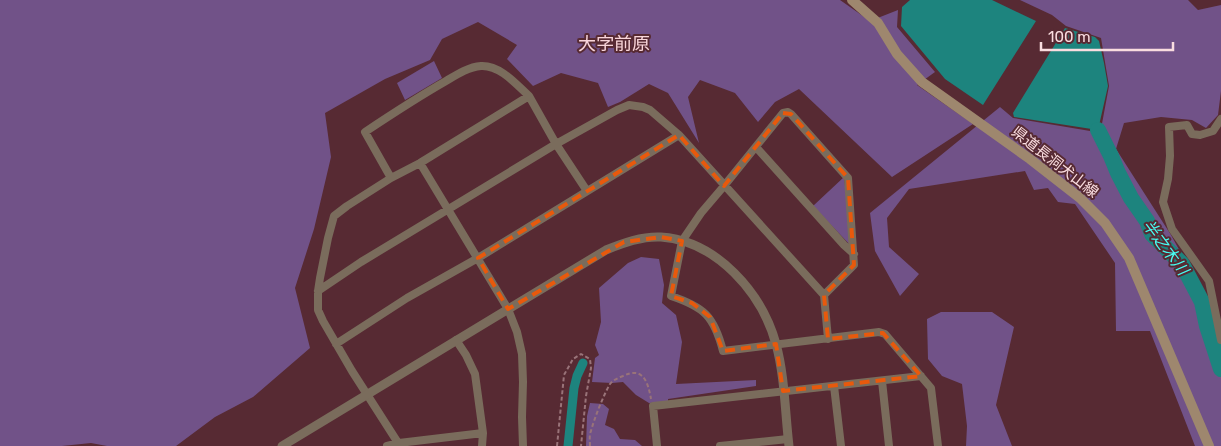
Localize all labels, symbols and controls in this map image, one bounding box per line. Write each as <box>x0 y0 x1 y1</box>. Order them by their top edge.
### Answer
scale bar <box>1041 20 1174 52</box>
text: 100 m <box>1048 28 1090 46</box>
district label: 大字前原 <box>578 33 650 55</box>
street label: 県道長洞犬山線 <box>1008 123 1102 201</box>
water label: 半之木川 <box>1139 216 1194 280</box>

